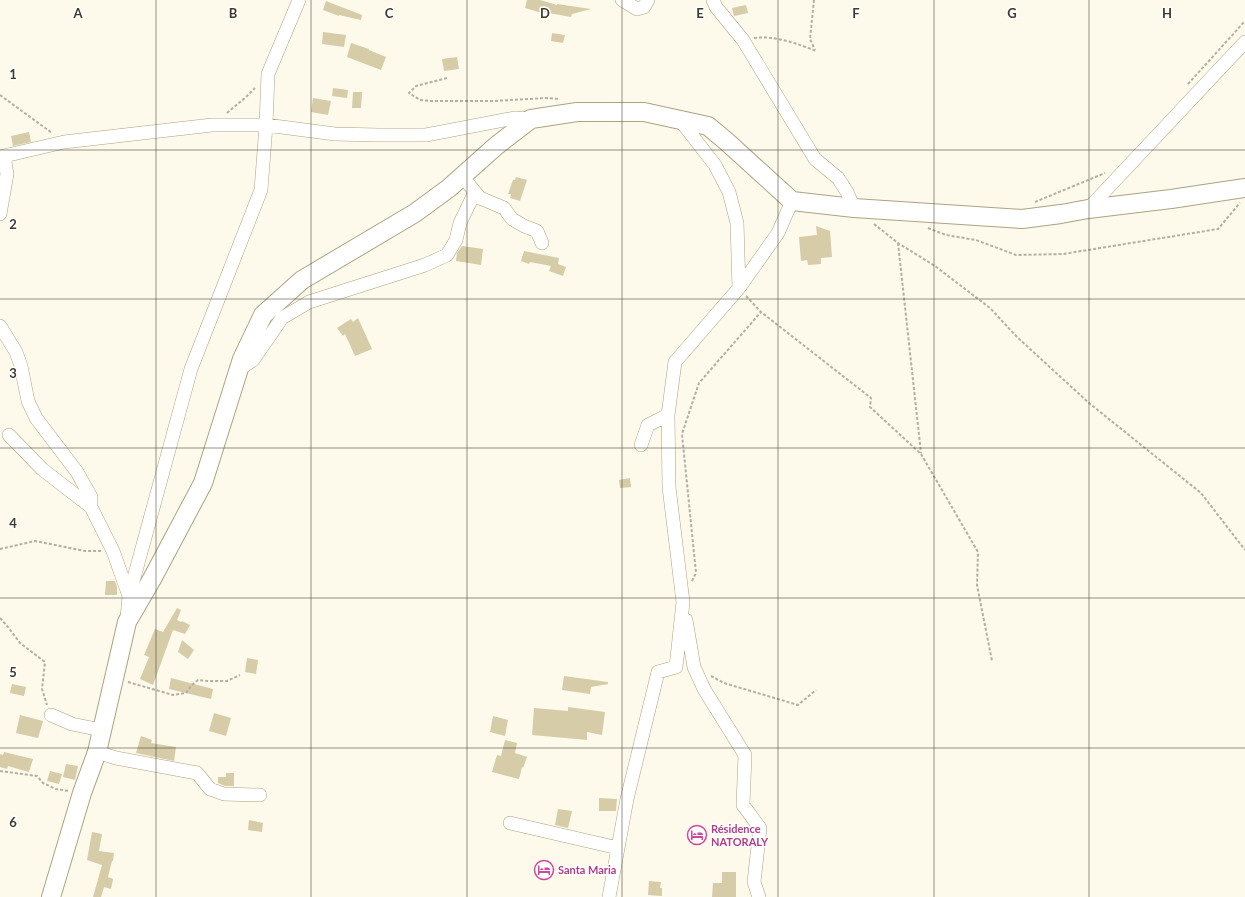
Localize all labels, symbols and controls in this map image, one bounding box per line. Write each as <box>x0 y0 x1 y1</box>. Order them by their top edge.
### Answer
text: A <box>72 5 83 21</box>
text: B <box>229 5 238 21</box>
text: C <box>385 5 394 21</box>
text: D <box>540 5 550 21</box>
text: E <box>696 5 704 21</box>
text: F <box>852 5 860 21</box>
text: G <box>1007 5 1017 21</box>
text: H <box>1162 5 1172 21</box>
text: 1 <box>9 66 17 82</box>
text: 2 <box>9 216 17 232</box>
text: 3 <box>9 365 17 381</box>
text: 4 <box>9 515 17 531</box>
text: 5 <box>9 664 17 680</box>
text: 6 <box>9 814 17 830</box>
place label: Résidence NATORALY <box>711 822 769 848</box>
hotel icon: Résidence NATORALY <box>686 824 708 846</box>
hotel icon: Santa Maria <box>533 859 555 881</box>
place label: Santa Maria <box>558 863 616 876</box>

